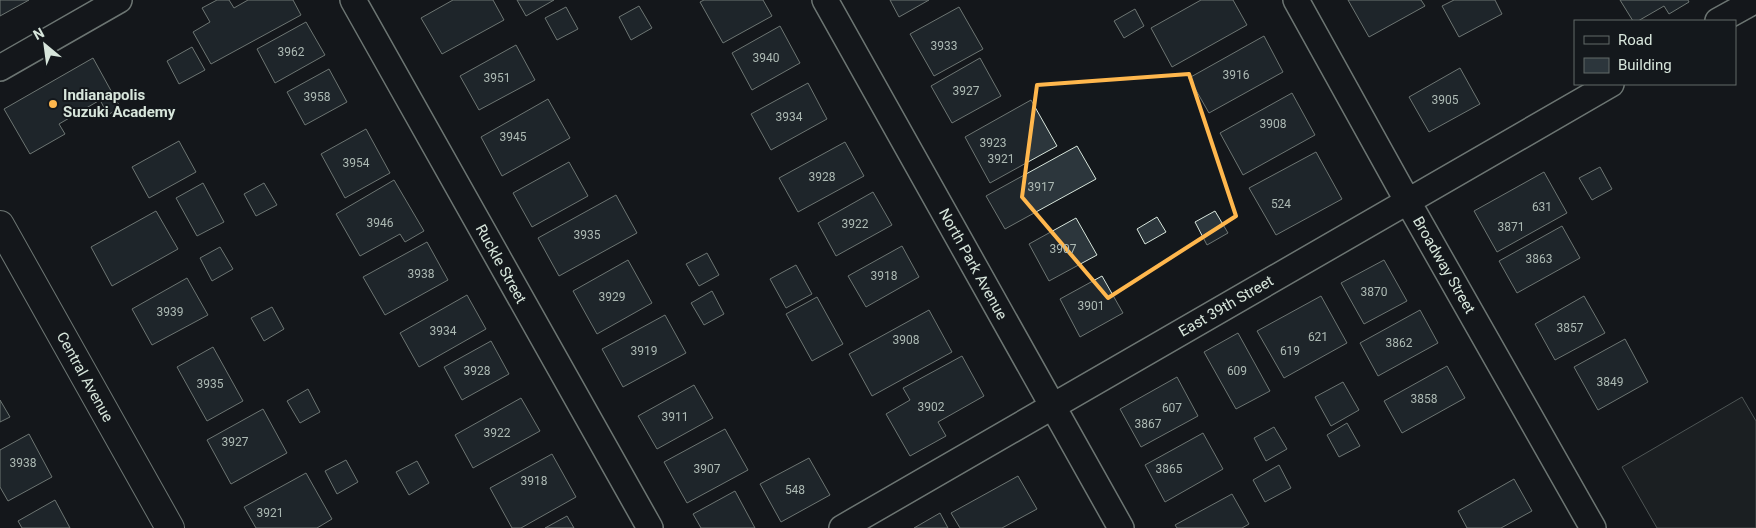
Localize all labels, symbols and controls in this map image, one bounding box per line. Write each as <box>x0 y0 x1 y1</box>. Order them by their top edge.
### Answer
north arrow <box>20 20 70 70</box>
legend <box>1574 20 1736 85</box>
text: N <box>30 24 47 43</box>
text: Road <box>1618 31 1652 49</box>
house number: 3933 <box>931 39 957 53</box>
house number: 3962 <box>278 45 305 59</box>
house number: 3940 <box>753 51 780 65</box>
text: Building <box>1618 56 1672 74</box>
house number: 3916 <box>1223 68 1250 82</box>
house number: 3951 <box>484 71 510 85</box>
house number: 3927 <box>953 84 980 98</box>
place label: Indianapolis Suzuki Academy <box>63 86 176 121</box>
house number: 3958 <box>304 90 331 104</box>
house number: 3905 <box>1432 93 1459 107</box>
marker: Indianapolis Suzuki Academy <box>47 98 59 110</box>
house number: 3934 <box>776 110 803 124</box>
house number: 3908 <box>1260 117 1287 131</box>
house number: 3945 <box>500 130 527 144</box>
house number: 3923 <box>980 136 1006 150</box>
house number: 3921 <box>988 152 1014 166</box>
house number: 3954 <box>343 156 370 170</box>
house number: 3928 <box>809 170 836 184</box>
house number: 3917 <box>1028 180 1055 194</box>
house number: 524 <box>1271 197 1291 211</box>
house number: 631 <box>1532 200 1552 214</box>
street label: North Park Avenue <box>935 205 1011 323</box>
street label: Broadway Street <box>1409 213 1479 317</box>
house number: 3946 <box>367 216 394 230</box>
house number: 3922 <box>842 217 869 231</box>
house number: 3871 <box>1498 220 1524 234</box>
street label: Ruckle Street <box>472 221 530 307</box>
house number: 3935 <box>574 228 601 242</box>
house number: 3907 <box>1050 242 1077 256</box>
house number: 3863 <box>1526 252 1552 266</box>
house number: 3938 <box>408 267 435 281</box>
house number: 3918 <box>871 269 898 283</box>
street label: East 39th Street <box>1175 272 1277 340</box>
house number: 3870 <box>1361 285 1388 299</box>
house number: 3929 <box>599 290 625 304</box>
house number: 3901 <box>1078 299 1104 313</box>
house number: 3939 <box>157 305 183 319</box>
house number: 3857 <box>1557 321 1584 335</box>
house number: 3934 <box>430 324 457 338</box>
street label: Central Avenue <box>53 329 117 425</box>
house number: 621 <box>1308 330 1328 344</box>
house number: 3908 <box>893 333 920 347</box>
house number: 3862 <box>1386 336 1413 350</box>
house number: 3919 <box>631 344 657 358</box>
house number: 619 <box>1280 344 1300 358</box>
house number: 3928 <box>464 364 491 378</box>
house number: 609 <box>1227 364 1247 378</box>
house number: 3849 <box>1597 375 1623 389</box>
house number: 3935 <box>197 377 224 391</box>
house number: 3858 <box>1411 392 1438 406</box>
house number: 3902 <box>918 400 945 414</box>
house number: 607 <box>1162 401 1182 415</box>
house number: 3911 <box>662 410 688 424</box>
house number: 3867 <box>1135 417 1162 431</box>
house number: 3922 <box>484 426 511 440</box>
house number: 3927 <box>222 435 249 449</box>
house number: 3938 <box>10 456 37 470</box>
house number: 3907 <box>694 462 721 476</box>
house number: 3865 <box>1156 462 1183 476</box>
house number: 3918 <box>521 474 548 488</box>
house number: 548 <box>785 483 805 497</box>
house number: 3921 <box>257 506 283 520</box>

